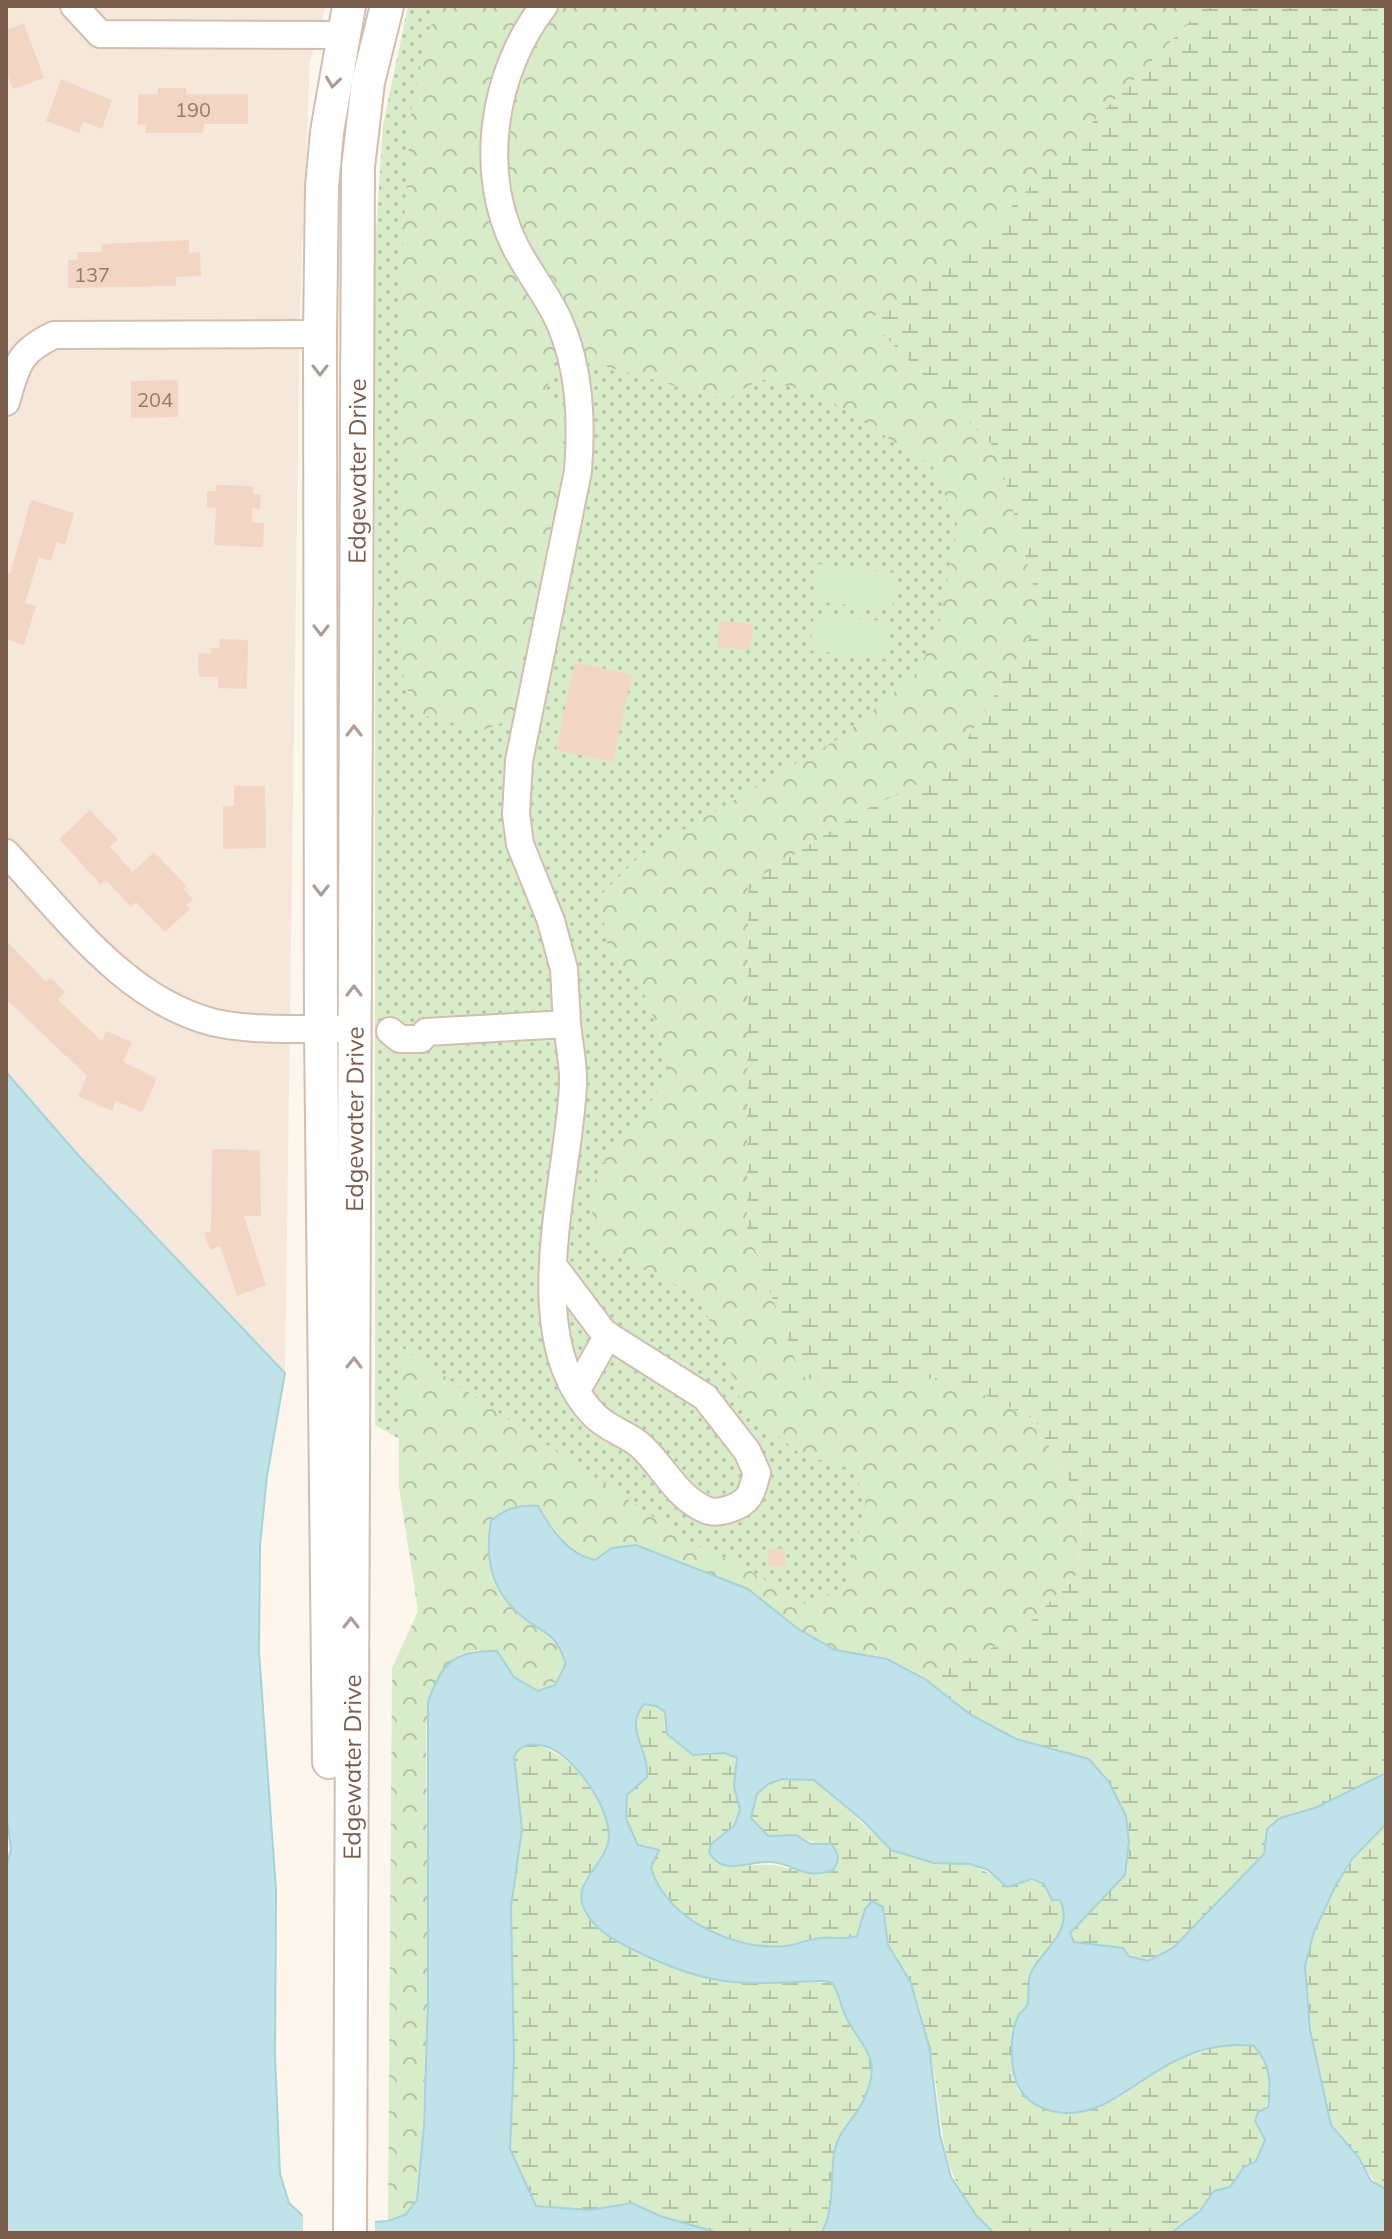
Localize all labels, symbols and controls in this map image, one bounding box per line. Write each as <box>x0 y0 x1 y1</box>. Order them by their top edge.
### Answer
one-way arrow <box>325 76 342 89</box>
house number: 190 <box>175 97 211 122</box>
house number: 137 <box>74 262 110 287</box>
one-way arrow <box>311 364 329 377</box>
street label: Edgewater Drive <box>341 378 372 564</box>
house number: 204 <box>137 387 173 412</box>
one-way arrow <box>312 624 329 637</box>
one-way arrow <box>345 724 363 737</box>
one-way arrow <box>312 884 330 897</box>
one-way arrow <box>345 984 363 997</box>
street label: Edgewater Drive <box>339 1026 370 1212</box>
one-way arrow <box>345 1356 362 1369</box>
one-way arrow <box>342 1616 360 1629</box>
street label: Edgewater Drive <box>336 1674 367 1860</box>

